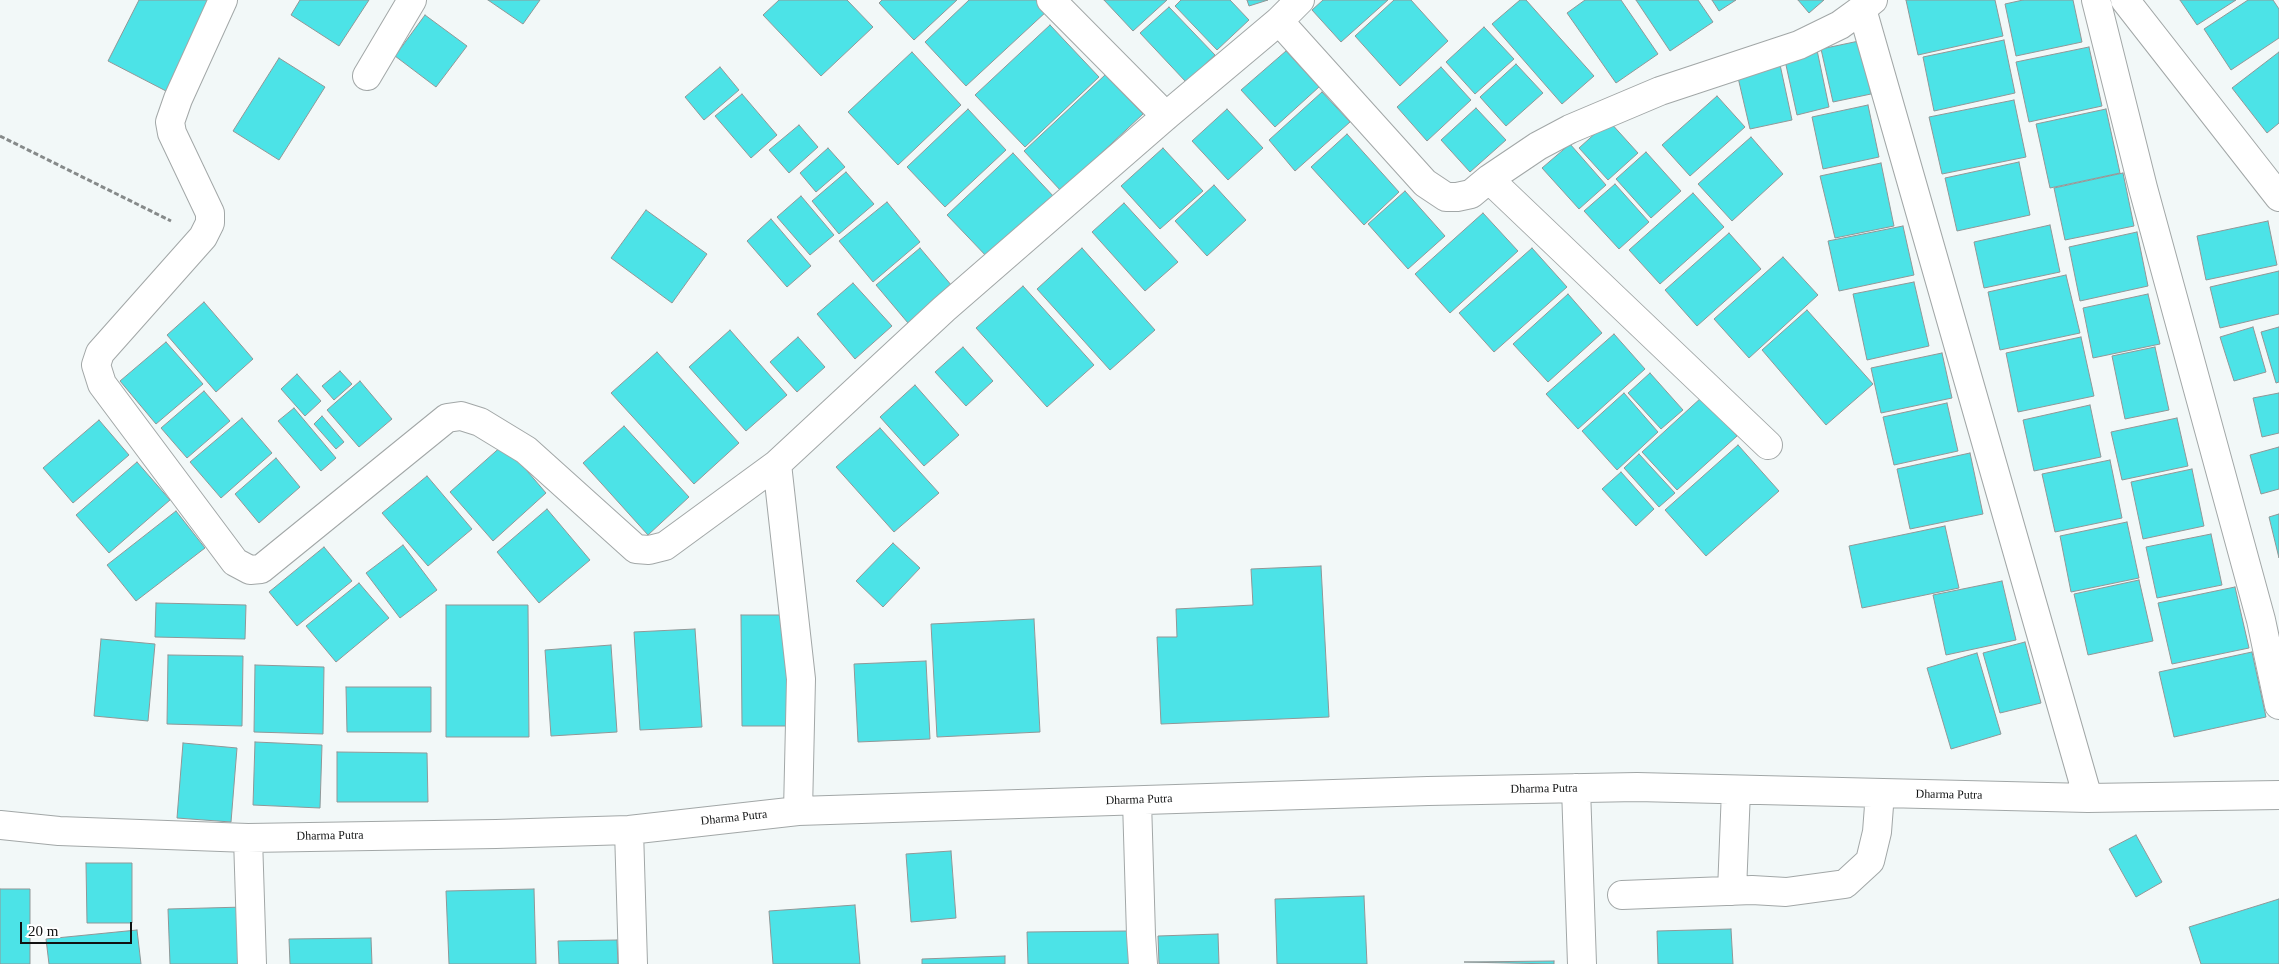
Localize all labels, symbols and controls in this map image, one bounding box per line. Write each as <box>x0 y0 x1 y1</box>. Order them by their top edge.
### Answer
street label: Dharma Putra <box>1510 781 1578 797</box>
street label: Dharma Putra <box>1915 787 1983 803</box>
street label: Dharma Putra <box>1105 792 1173 808</box>
street label: Dharma Putra <box>700 807 768 829</box>
street label: Dharma Putra <box>296 828 364 844</box>
scale bar <box>22 912 135 944</box>
text: 20 m <box>28 923 58 939</box>

